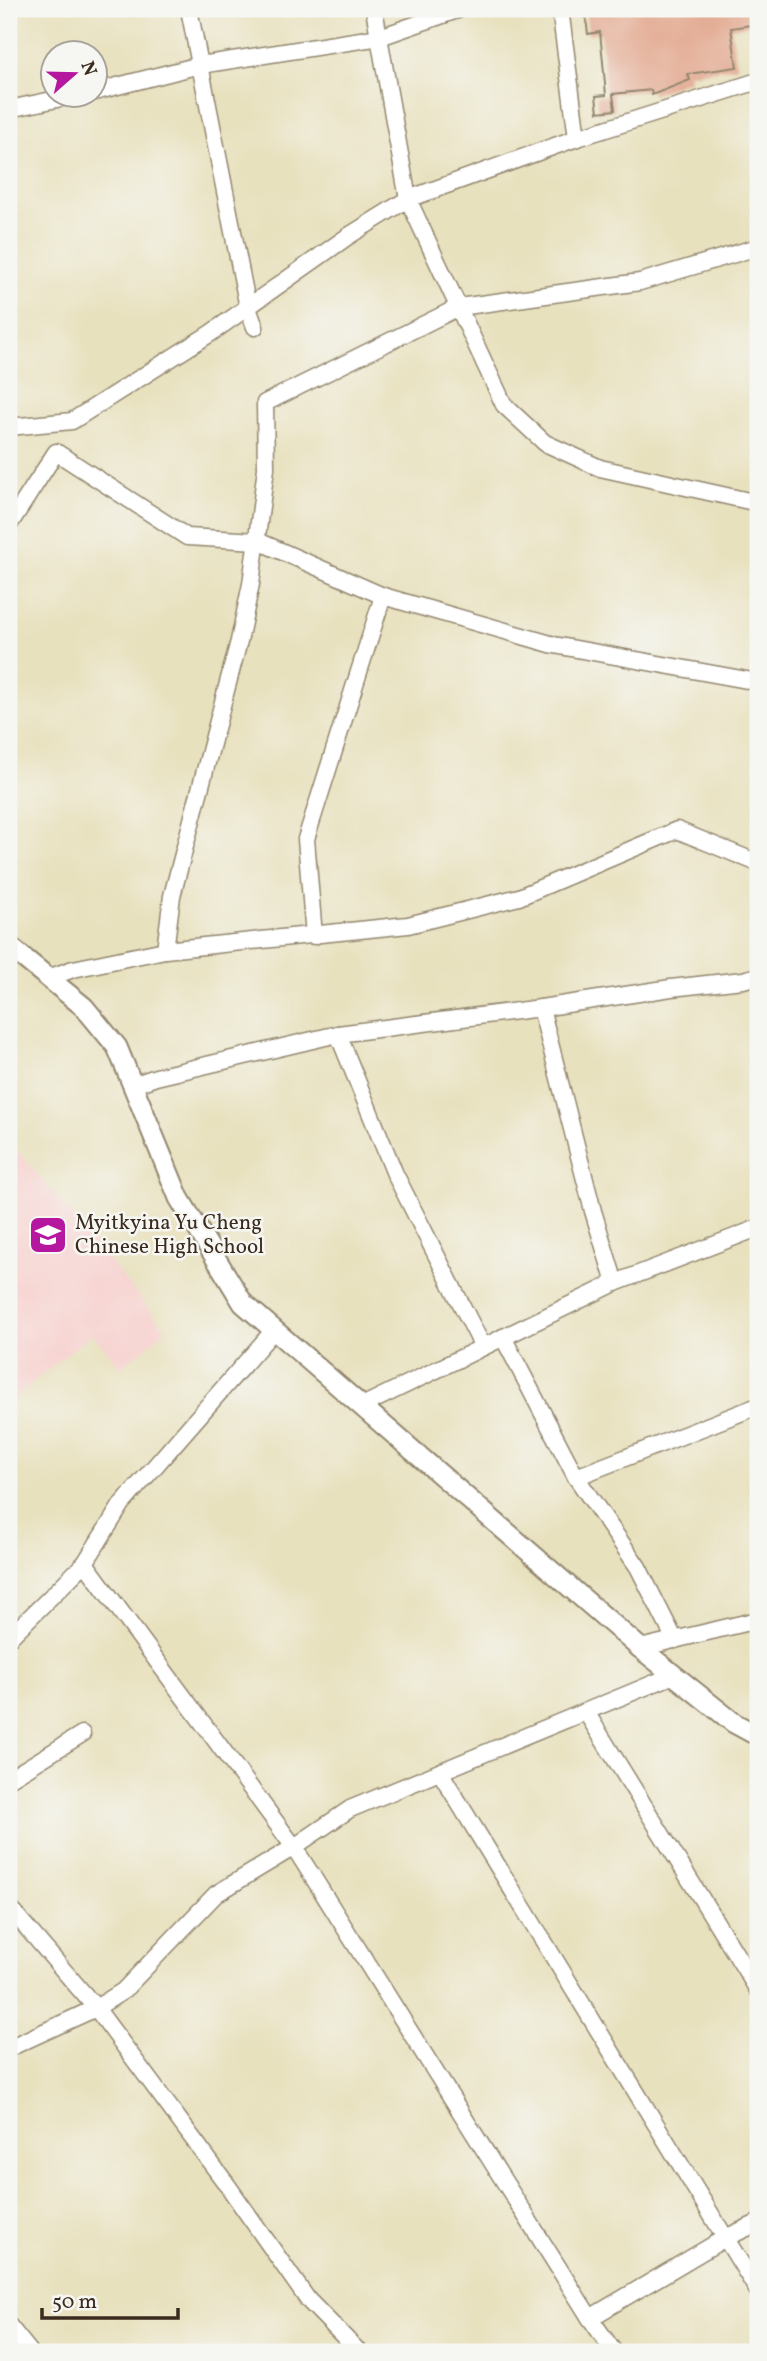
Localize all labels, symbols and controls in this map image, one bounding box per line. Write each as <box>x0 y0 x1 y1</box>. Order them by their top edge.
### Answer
north arrow <box>38 38 108 108</box>
text: N <box>74 58 103 80</box>
place label: Myitkyina Yu Cheng Chinese High School <box>75 1209 264 1262</box>
school or university icon: Myitkyina Yu Cheng Chinese High School <box>27 1214 69 1256</box>
scale bar <box>42 2277 178 2321</box>
text: 50 m <box>52 2288 97 2317</box>

